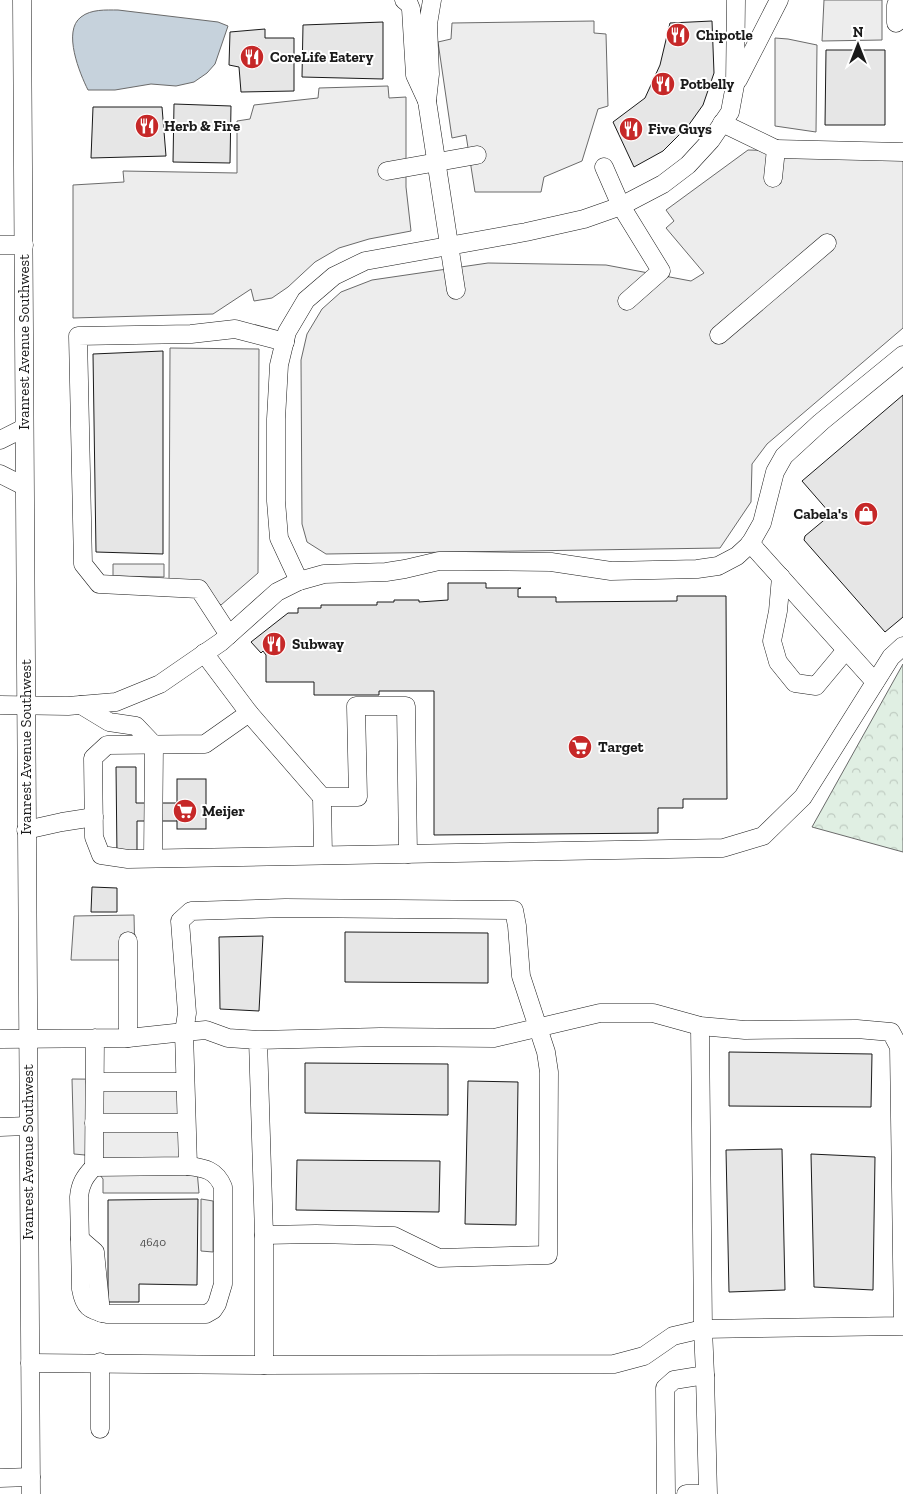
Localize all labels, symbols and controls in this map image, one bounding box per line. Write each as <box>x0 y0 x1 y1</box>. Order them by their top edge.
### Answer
north arrow <box>833 20 883 70</box>
restaurant icon: Chipotle <box>665 22 691 48</box>
text: N <box>853 24 864 41</box>
place label: Chipotle <box>696 26 753 44</box>
restaurant icon: CoreLife Eatery <box>239 44 265 70</box>
place label: CoreLife Eatery <box>270 48 373 66</box>
restaurant icon: Potbelly <box>650 71 676 97</box>
place label: Potbelly <box>680 75 734 93</box>
restaurant icon: Herb & Fire <box>134 113 160 139</box>
restaurant icon: Five Guys <box>618 116 644 142</box>
place label: Herb & Fire <box>164 117 240 135</box>
place label: Five Guys <box>648 120 712 138</box>
street label: Ivanrest Avenue Southwest <box>15 254 33 430</box>
shop icon: Cabela's <box>853 501 879 527</box>
place label: Cabela's <box>794 505 848 523</box>
restaurant icon: Subway <box>261 631 287 657</box>
place label: Subway <box>292 635 344 653</box>
street label: Ivanrest Avenue Southwest <box>17 659 35 835</box>
supermarket icon: Target <box>567 734 593 760</box>
place label: Target <box>598 738 645 756</box>
supermarket icon: Meijer <box>172 798 198 824</box>
place label: Meijer <box>202 802 245 820</box>
street label: Ivanrest Avenue Southwest <box>19 1064 37 1240</box>
house number: 4640 <box>140 1235 166 1249</box>

